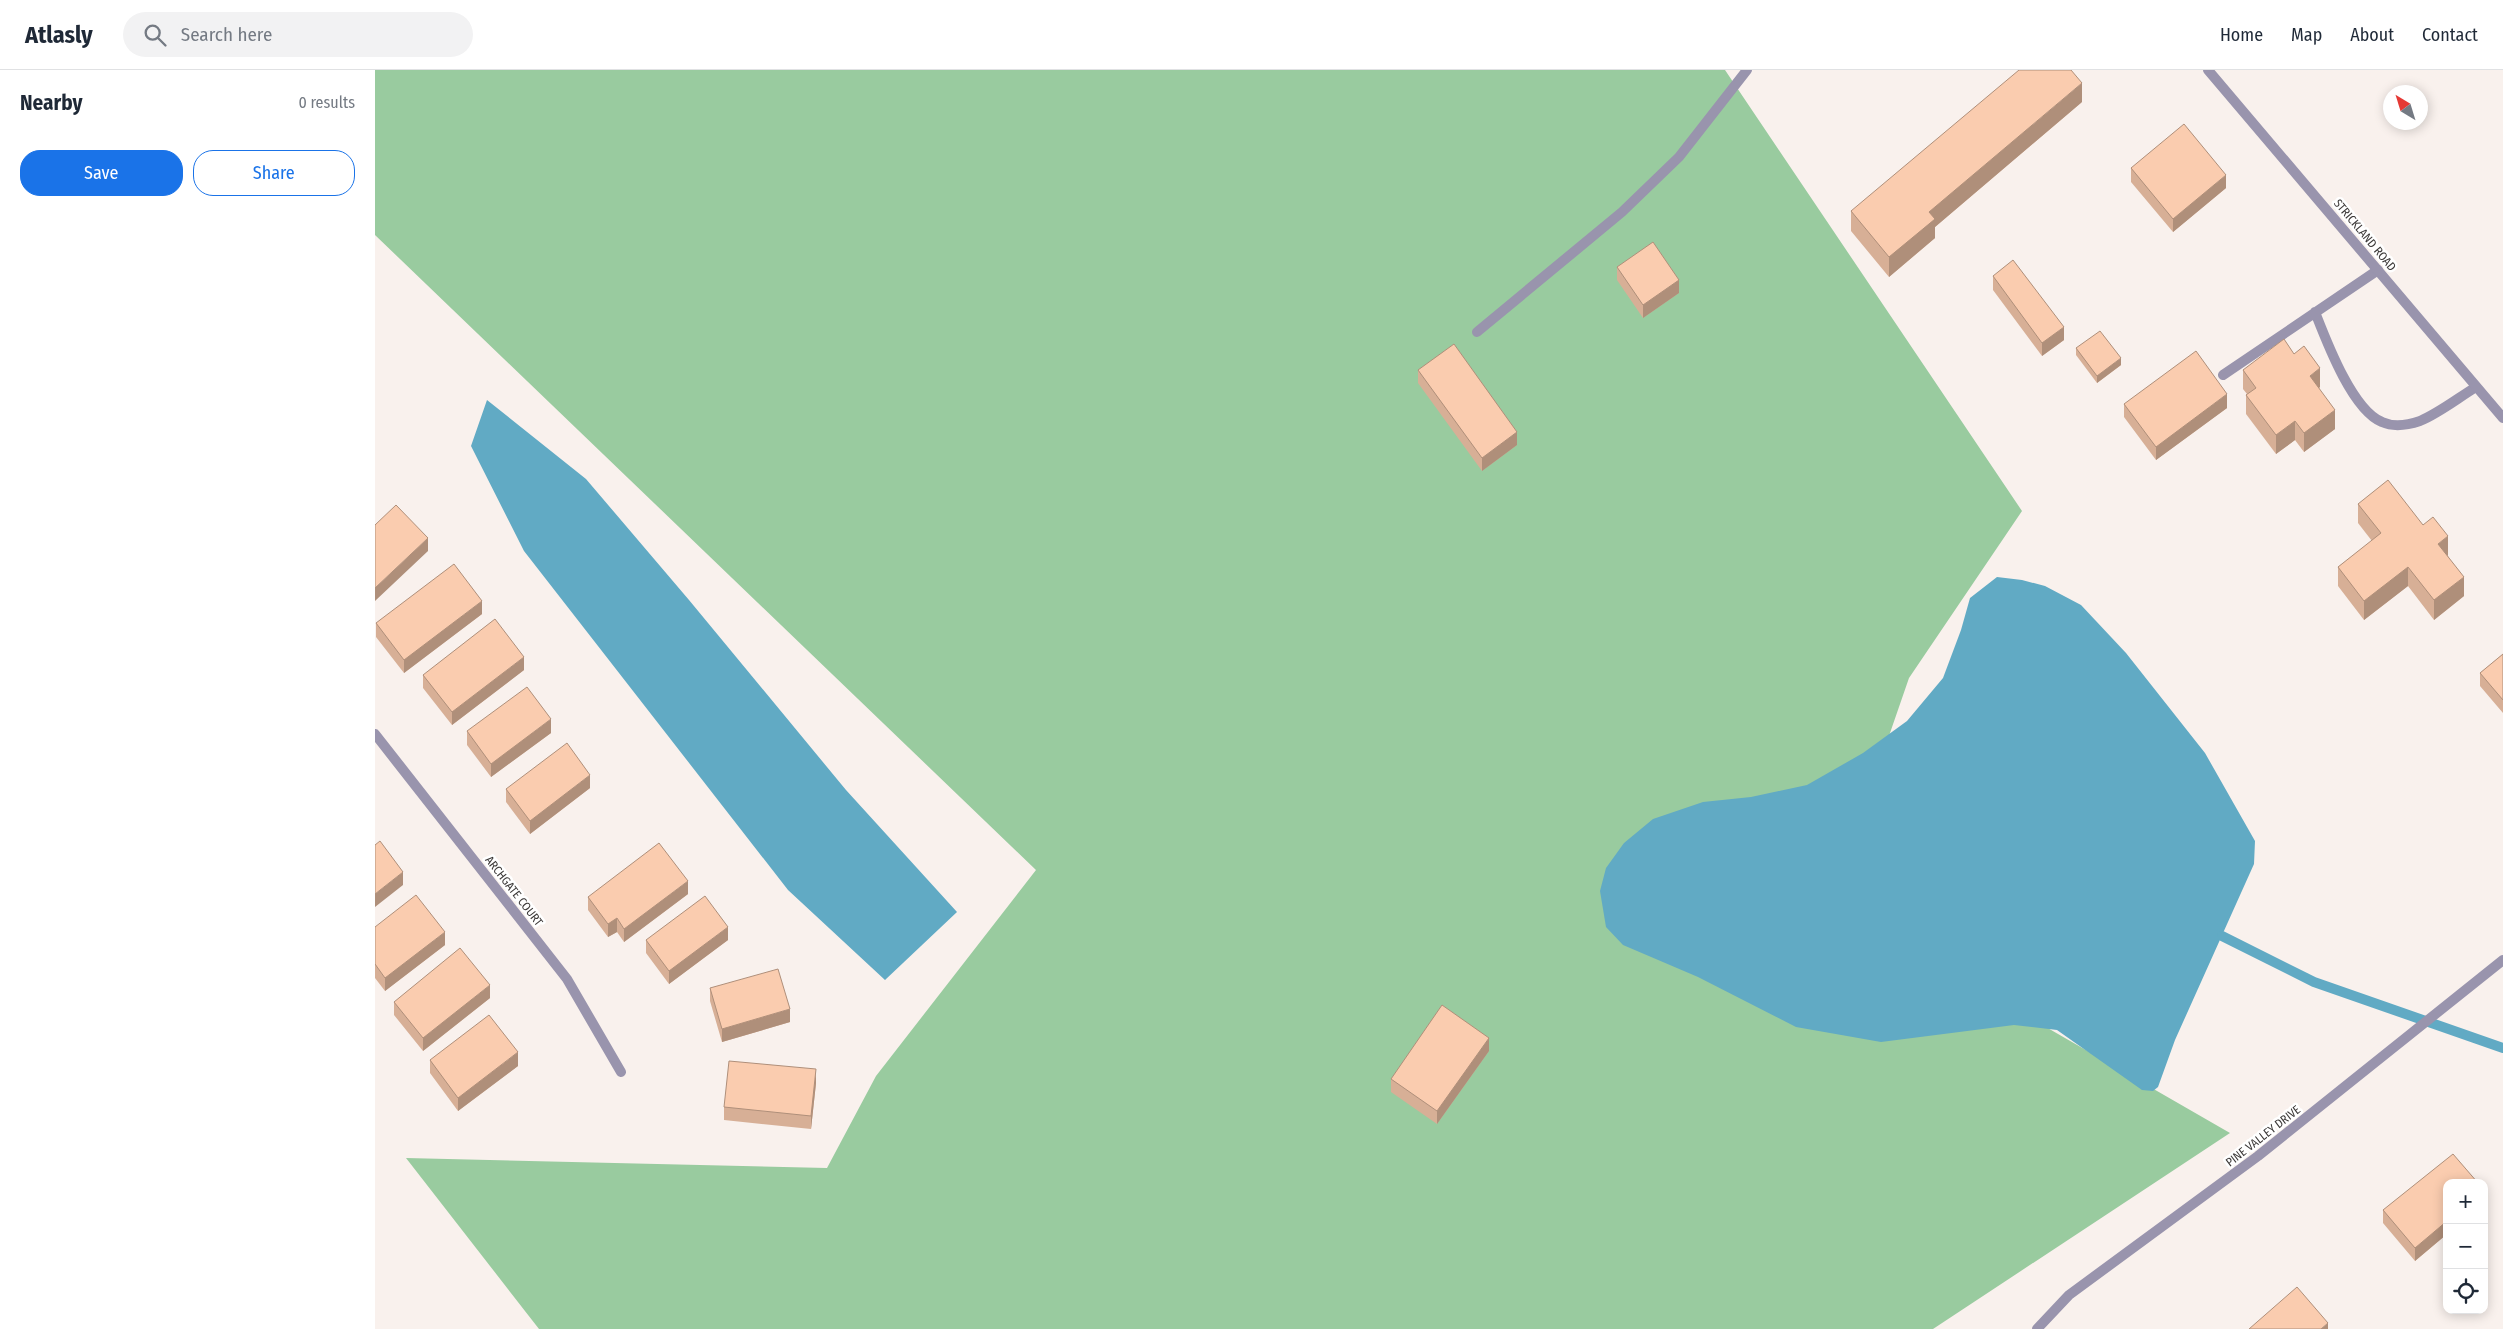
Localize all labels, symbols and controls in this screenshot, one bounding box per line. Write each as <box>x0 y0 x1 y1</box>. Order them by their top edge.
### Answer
search box <box>123 12 473 57</box>
text: Atlasly <box>25 21 93 49</box>
icon: search <box>141 21 169 49</box>
text: Search here <box>181 23 272 46</box>
text: Home <box>2220 24 2263 46</box>
text: Map <box>2291 24 2322 46</box>
text: About <box>2350 24 2394 46</box>
text: Contact <box>2422 24 2478 46</box>
north arrow <box>2383 85 2428 130</box>
text: Nearby <box>20 90 82 116</box>
text: 0 results <box>298 93 355 112</box>
button: Save <box>20 150 183 196</box>
button: Share <box>193 150 355 196</box>
street label: STRICKLAND ROAD <box>2331 196 2399 274</box>
street label: ARCHGATE COURT <box>482 853 546 929</box>
street label: PINE VALLEY DRIVE <box>2223 1102 2303 1169</box>
map controls <box>2443 1179 2488 1314</box>
button: + <box>2443 1179 2488 1224</box>
button: − <box>2443 1224 2488 1269</box>
button: locate <box>2443 1269 2488 1314</box>

